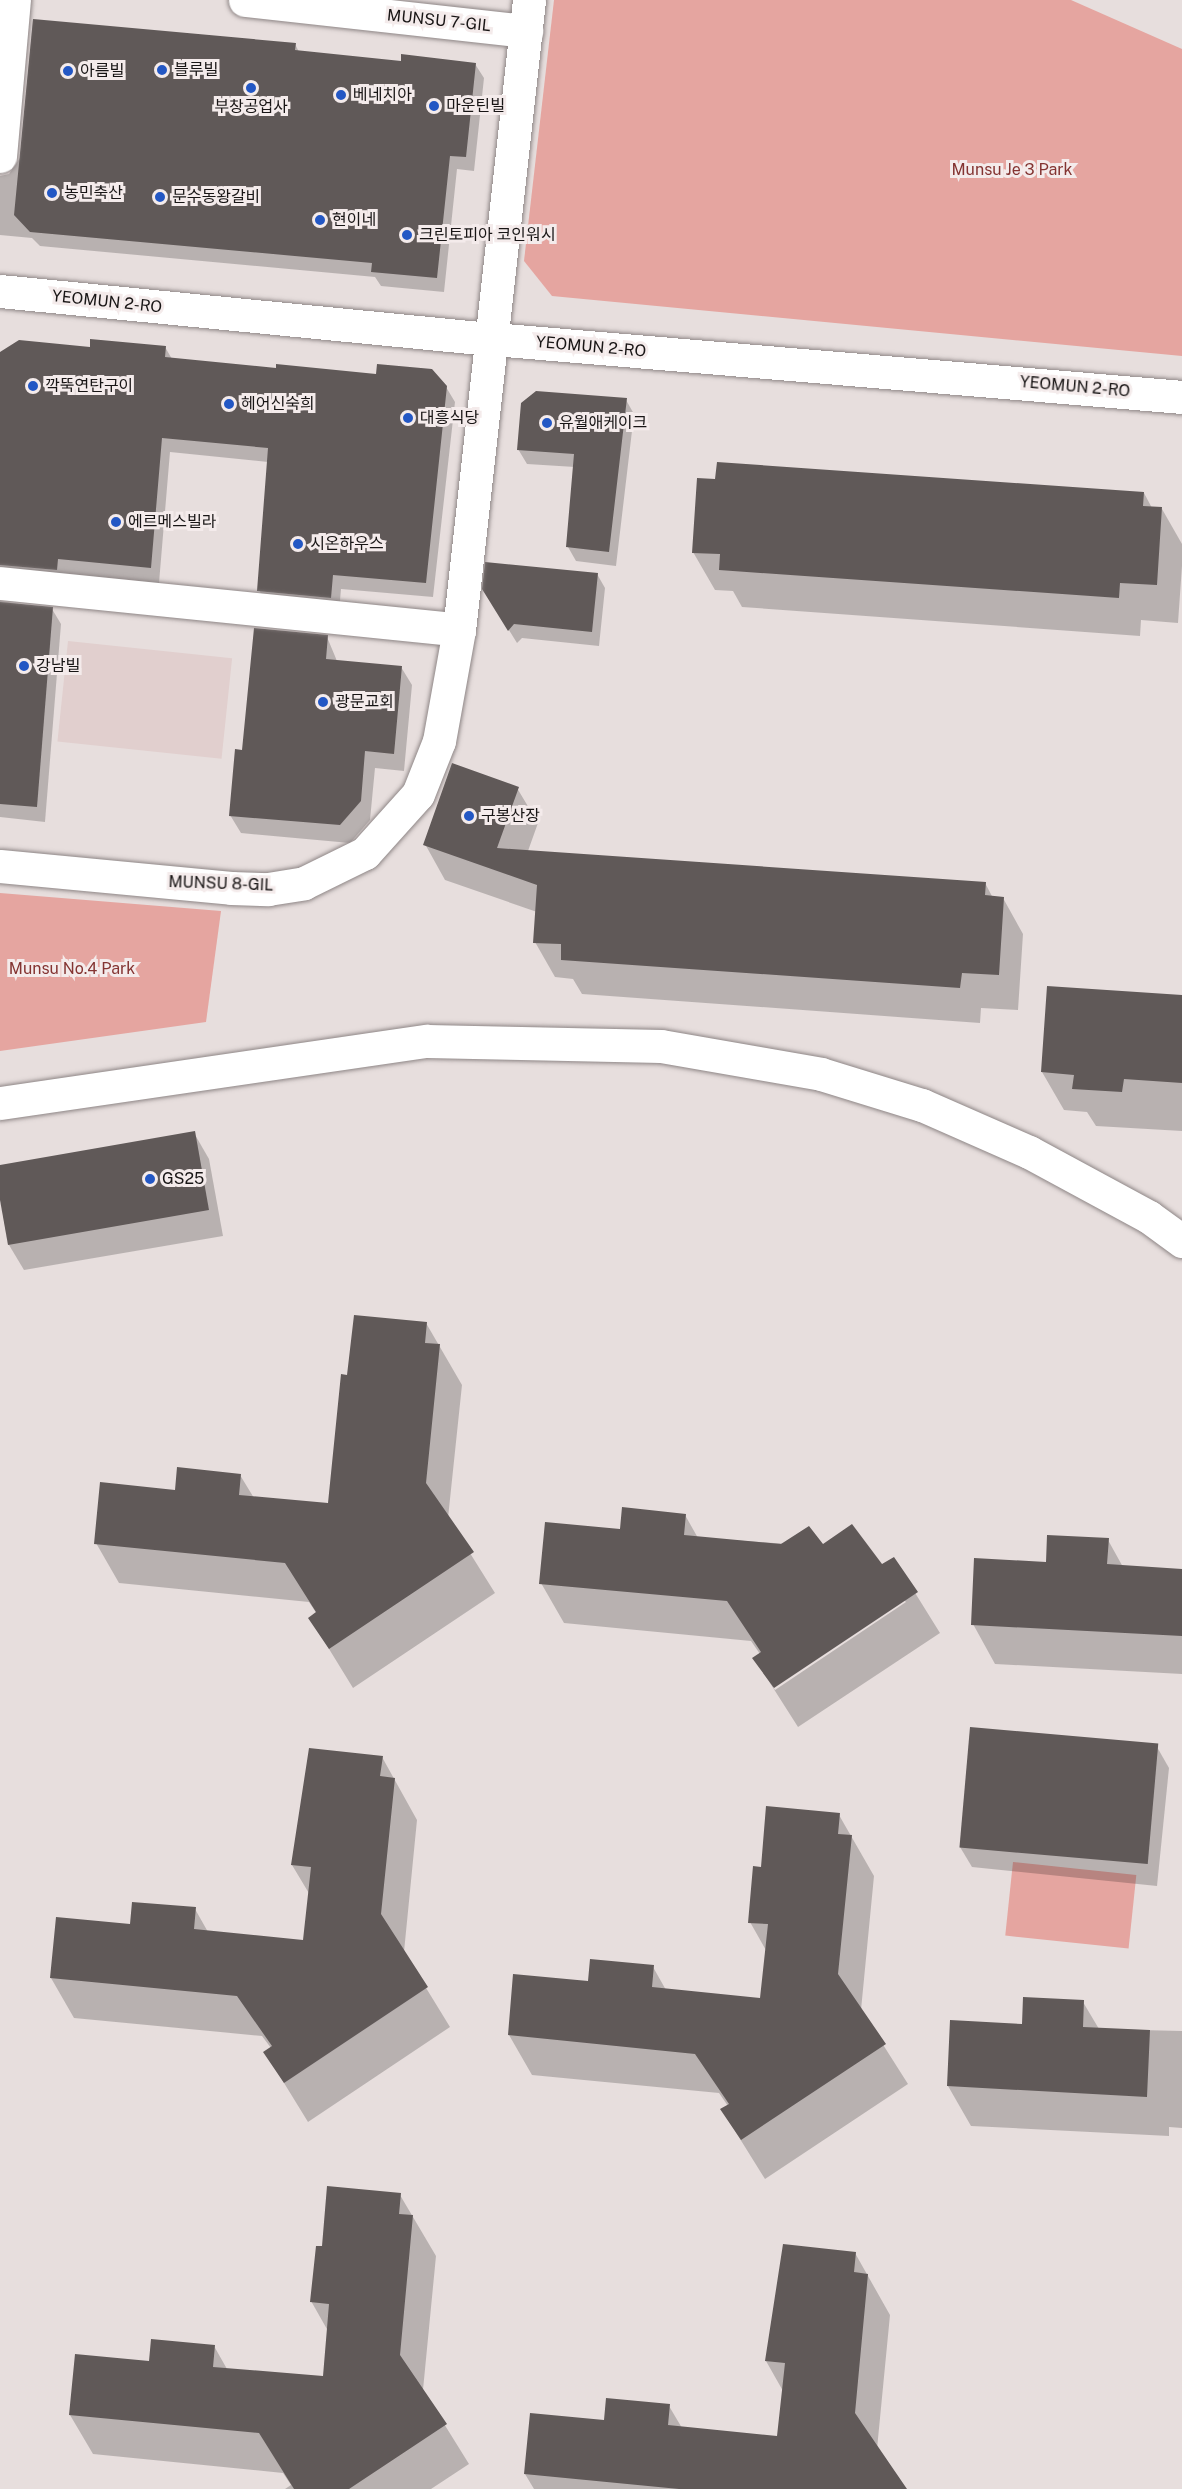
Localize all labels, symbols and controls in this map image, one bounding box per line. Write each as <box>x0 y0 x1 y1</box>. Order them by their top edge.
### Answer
street label: MUNSU 7-GIL <box>386 6 492 36</box>
place label: 블루빌 <box>174 60 218 80</box>
place label: 아름빌 <box>80 61 124 81</box>
marker: 블루빌 <box>155 63 169 77</box>
marker: 아름빌 <box>61 64 75 78</box>
marker: 부창공업사 <box>244 81 258 95</box>
place label: 베네치아 <box>353 85 412 105</box>
marker: 베네치아 <box>334 88 348 102</box>
place label: 마운틴빌 <box>446 96 505 116</box>
place label: 부창공업사 <box>214 97 288 117</box>
marker: 마운틴빌 <box>427 99 441 113</box>
park label: Munsu Je 3 Park <box>951 160 1073 180</box>
place label: 농민축산 <box>64 183 123 203</box>
marker: 농민축산 <box>45 186 59 200</box>
place label: 문수동왕갈비 <box>172 187 260 207</box>
marker: 문수동왕갈비 <box>153 190 167 204</box>
place label: 현이네 <box>332 210 376 230</box>
marker: 현이네 <box>313 213 327 227</box>
place label: 크린토피아 코인워시 <box>419 225 555 245</box>
marker: 크린토피아 코인워시 <box>400 228 414 242</box>
street label: YEOMUN 2-RO <box>51 287 163 317</box>
street label: YEOMUN 2-RO <box>535 333 647 361</box>
street label: YEOMUN 2-RO <box>1019 373 1131 401</box>
place label: 깍뚝연탄구이 <box>45 376 133 396</box>
marker: 깍뚝연탄구이 <box>26 379 40 393</box>
place label: 헤어신숙희 <box>241 394 315 414</box>
marker: 헤어신숙희 <box>222 397 236 411</box>
place label: 대흥식당 <box>420 408 479 428</box>
marker: 대흥식당 <box>401 411 415 425</box>
place label: 유월애케이크 <box>559 413 647 433</box>
marker: 유월애케이크 <box>540 416 554 430</box>
place label: 에르메스빌라 <box>128 512 216 532</box>
marker: 에르메스빌라 <box>109 515 123 529</box>
place label: 시온하우스 <box>310 534 384 554</box>
marker: 시온하우스 <box>291 537 305 551</box>
place label: 강남빌 <box>36 656 80 676</box>
marker: 강남빌 <box>17 659 31 673</box>
place label: 광문교회 <box>335 692 394 712</box>
marker: 광문교회 <box>316 695 330 709</box>
place label: 구봉산장 <box>481 806 540 826</box>
marker: 구봉산장 <box>462 809 476 823</box>
street label: MUNSU 8-GIL <box>168 873 274 895</box>
park label: Munsu No.4 Park <box>9 959 135 979</box>
place label: GS25 <box>162 1169 204 1189</box>
marker: GS25 <box>143 1172 157 1186</box>

